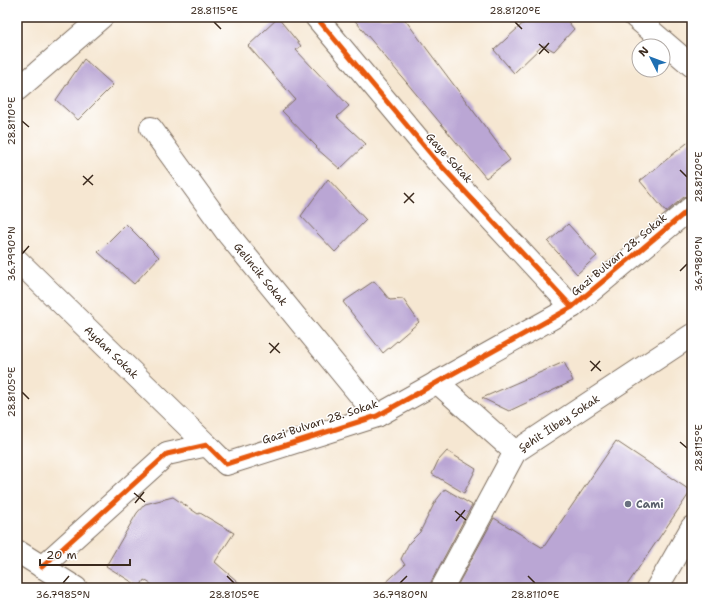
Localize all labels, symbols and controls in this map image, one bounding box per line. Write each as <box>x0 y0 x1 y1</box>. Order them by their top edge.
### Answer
text: 28.8115°E <box>190 4 238 17</box>
text: 28.8120°E <box>489 4 541 17</box>
north arrow <box>631 38 671 78</box>
text: N <box>635 43 653 60</box>
text: 28.8110°E <box>5 97 18 145</box>
street label: Gaye Sokak <box>422 130 476 186</box>
text: 28.8120°E <box>692 151 705 203</box>
street label: Gazi Bulvarı 28. Sokak <box>568 210 670 300</box>
text: 36.7990°N <box>5 226 18 282</box>
text: 36.7980°N <box>692 236 705 292</box>
street label: Gelincik Sokak <box>231 240 291 309</box>
street label: Aydan Sokak <box>81 322 142 382</box>
text: 28.8105°E <box>5 367 18 417</box>
street label: Şehit İlbey Sokak <box>515 391 602 455</box>
street label: Gazi Bulvarı 28. Sokak <box>260 396 380 448</box>
text: 28.8115°E <box>692 424 705 472</box>
place label: Cami <box>636 497 664 512</box>
marker: Cami <box>623 499 633 509</box>
scale bar <box>40 541 130 567</box>
text: 20 m <box>46 547 77 563</box>
text: 36.7985°N <box>36 588 90 601</box>
text: 28.8105°E <box>209 588 259 601</box>
text: 36.7980°N <box>372 588 428 601</box>
text: 28.8110°E <box>511 588 559 601</box>

